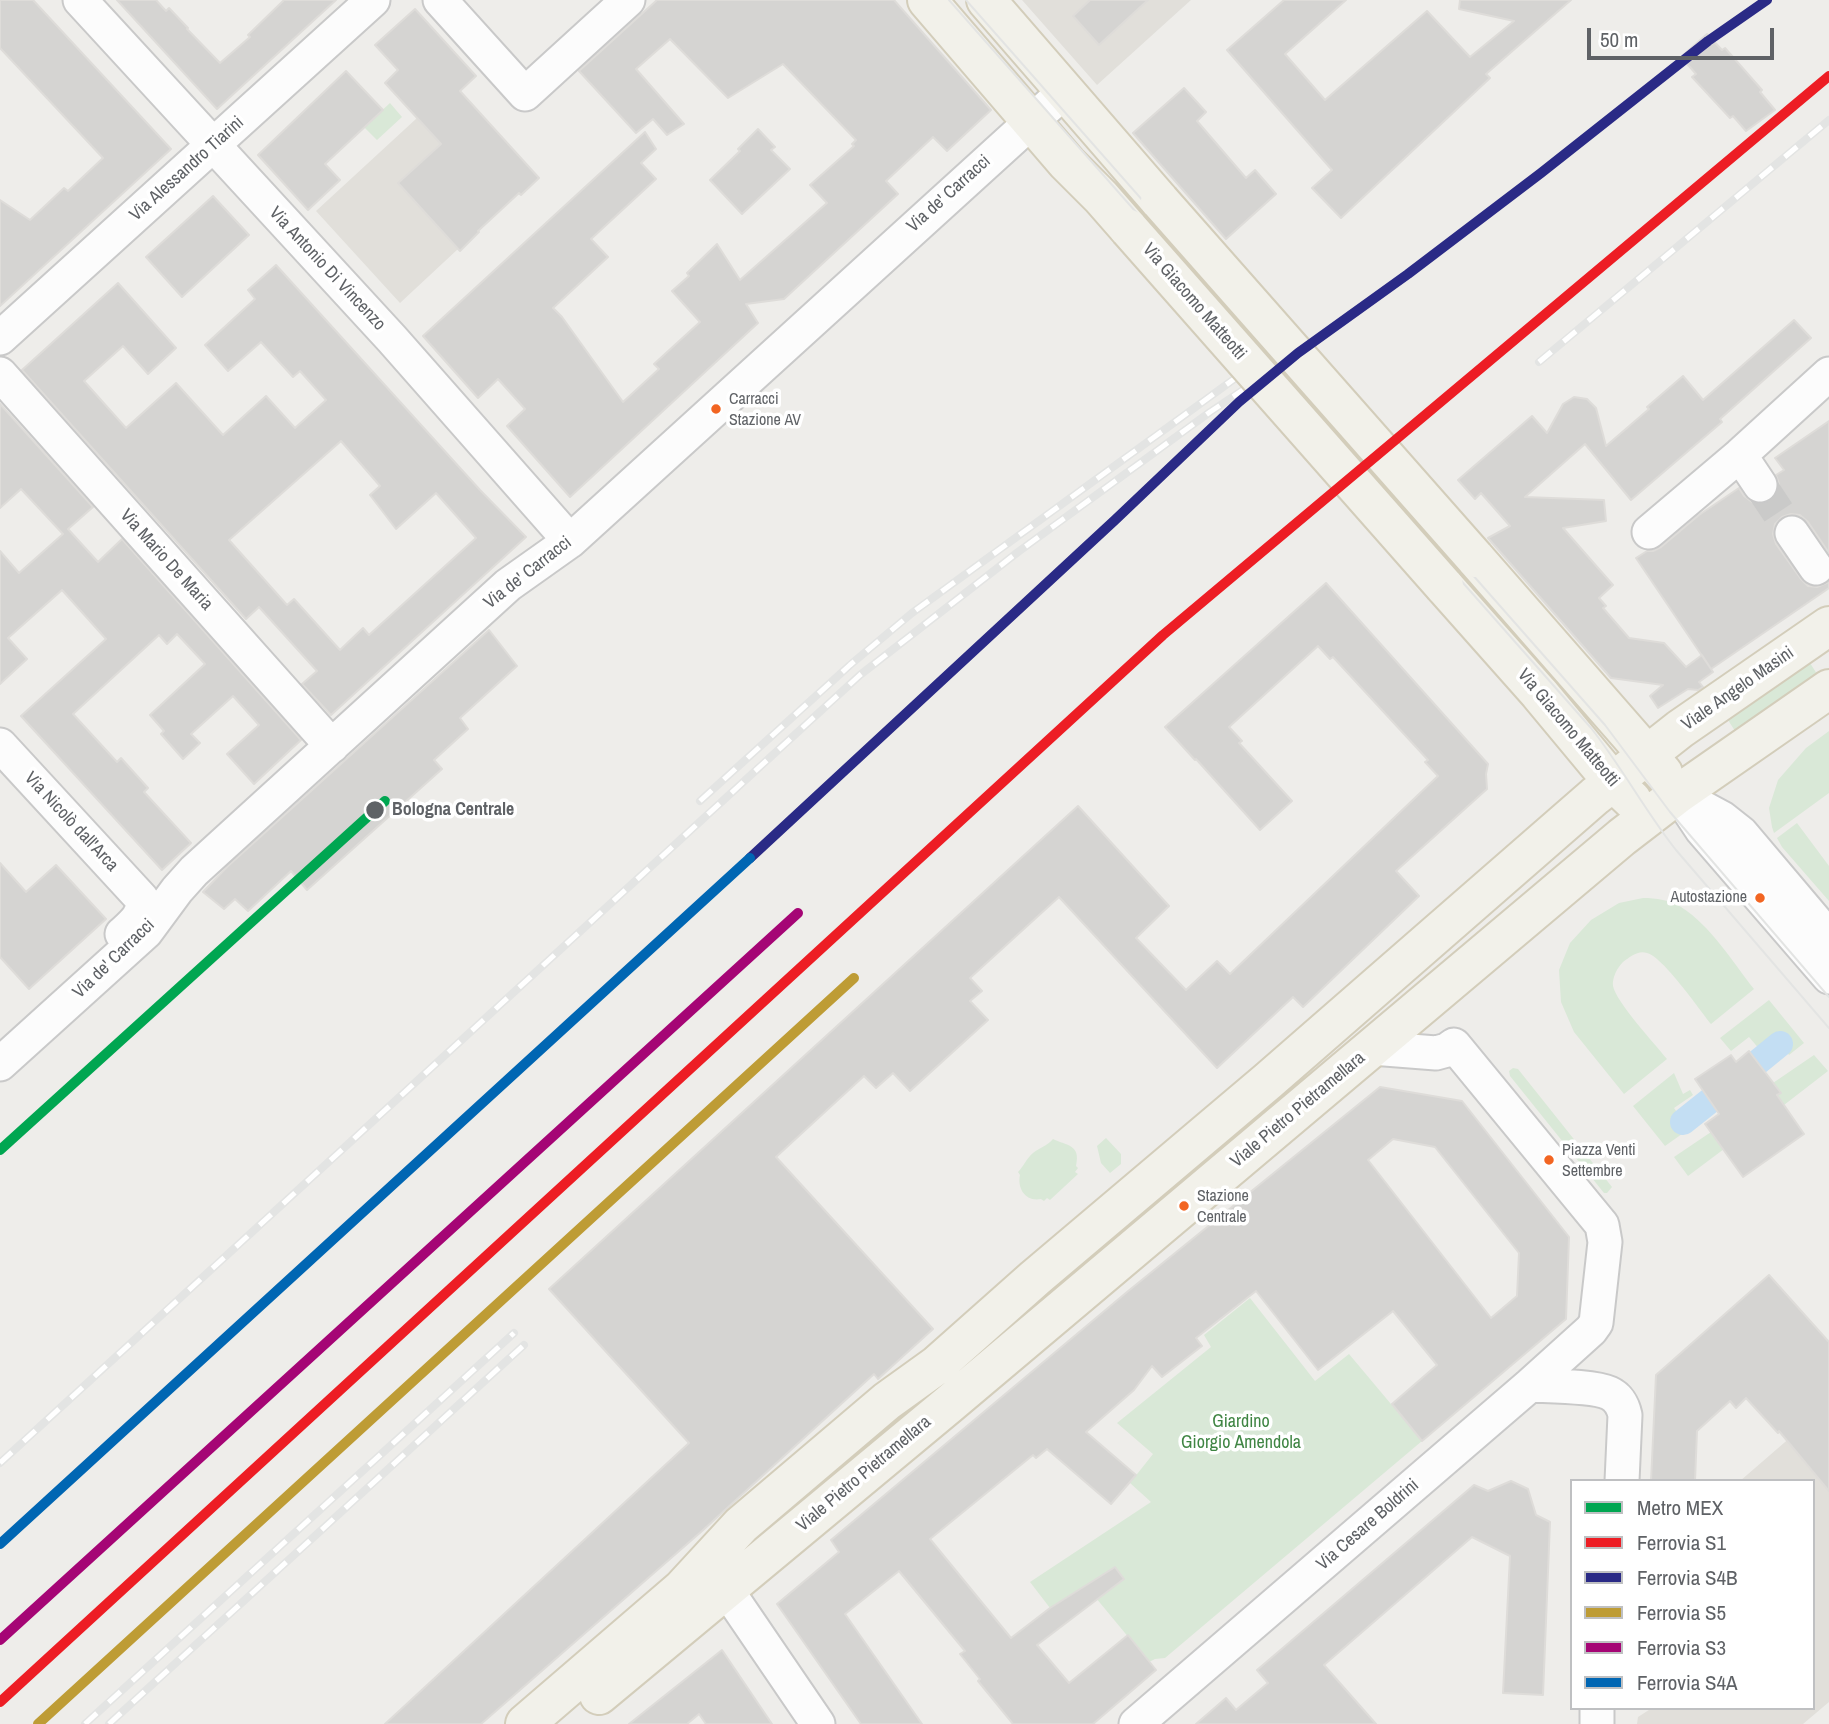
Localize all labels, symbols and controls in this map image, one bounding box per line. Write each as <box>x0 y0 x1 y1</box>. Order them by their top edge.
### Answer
scale bar <box>1591 14 1778 58</box>
text: 50 m <box>1600 25 1638 54</box>
street label: Via Alessandro Tiarini <box>125 112 249 226</box>
street label: Via de' Carracci <box>903 151 995 237</box>
street label: Via Antonio Di Vincenzo <box>264 203 390 335</box>
street label: Via Giacomo Matteotti <box>1137 239 1251 365</box>
place label: Carracci Stazione AV <box>729 390 801 428</box>
marker: Carracci Stazione AV <box>709 402 723 416</box>
street label: Via Mario De Maria <box>115 505 217 615</box>
street label: Via de' Carracci <box>480 532 576 614</box>
street label: Viale Angelo Masini <box>1678 642 1798 736</box>
street label: Via Giacomo Matteotti <box>1512 665 1624 791</box>
street label: Via Nicolò dall'Arca <box>19 768 123 876</box>
marker: Bologna Centrale <box>364 799 386 821</box>
place label: Bologna Centrale <box>392 799 514 821</box>
place label: Autostazione <box>1670 888 1747 908</box>
marker: Autostazione <box>1753 891 1767 905</box>
street label: Via de' Carracci <box>69 915 159 1003</box>
street label: Viale Pietro Pietramellara <box>1226 1047 1370 1173</box>
place label: Piazza Venti Settembre <box>1562 1141 1636 1179</box>
marker: Piazza Venti Settembre <box>1542 1153 1556 1167</box>
place label: Stazione Centrale <box>1197 1187 1249 1225</box>
marker: Stazione Centrale <box>1177 1199 1191 1213</box>
street label: Viale Pietro Pietramellara <box>792 1411 936 1537</box>
park label: Giardino Giorgio Amendola <box>1181 1411 1301 1454</box>
street label: Via Cesare Boldrini <box>1312 1475 1424 1575</box>
legend <box>1570 1479 1815 1710</box>
text: Metro MEX <box>1637 1493 1723 1522</box>
text: Ferrovia S1 <box>1637 1528 1726 1557</box>
text: Ferrovia S4B <box>1637 1563 1738 1592</box>
text: Ferrovia S5 <box>1637 1598 1726 1627</box>
text: Ferrovia S3 <box>1637 1633 1726 1662</box>
text: Ferrovia S4A <box>1637 1668 1738 1697</box>

